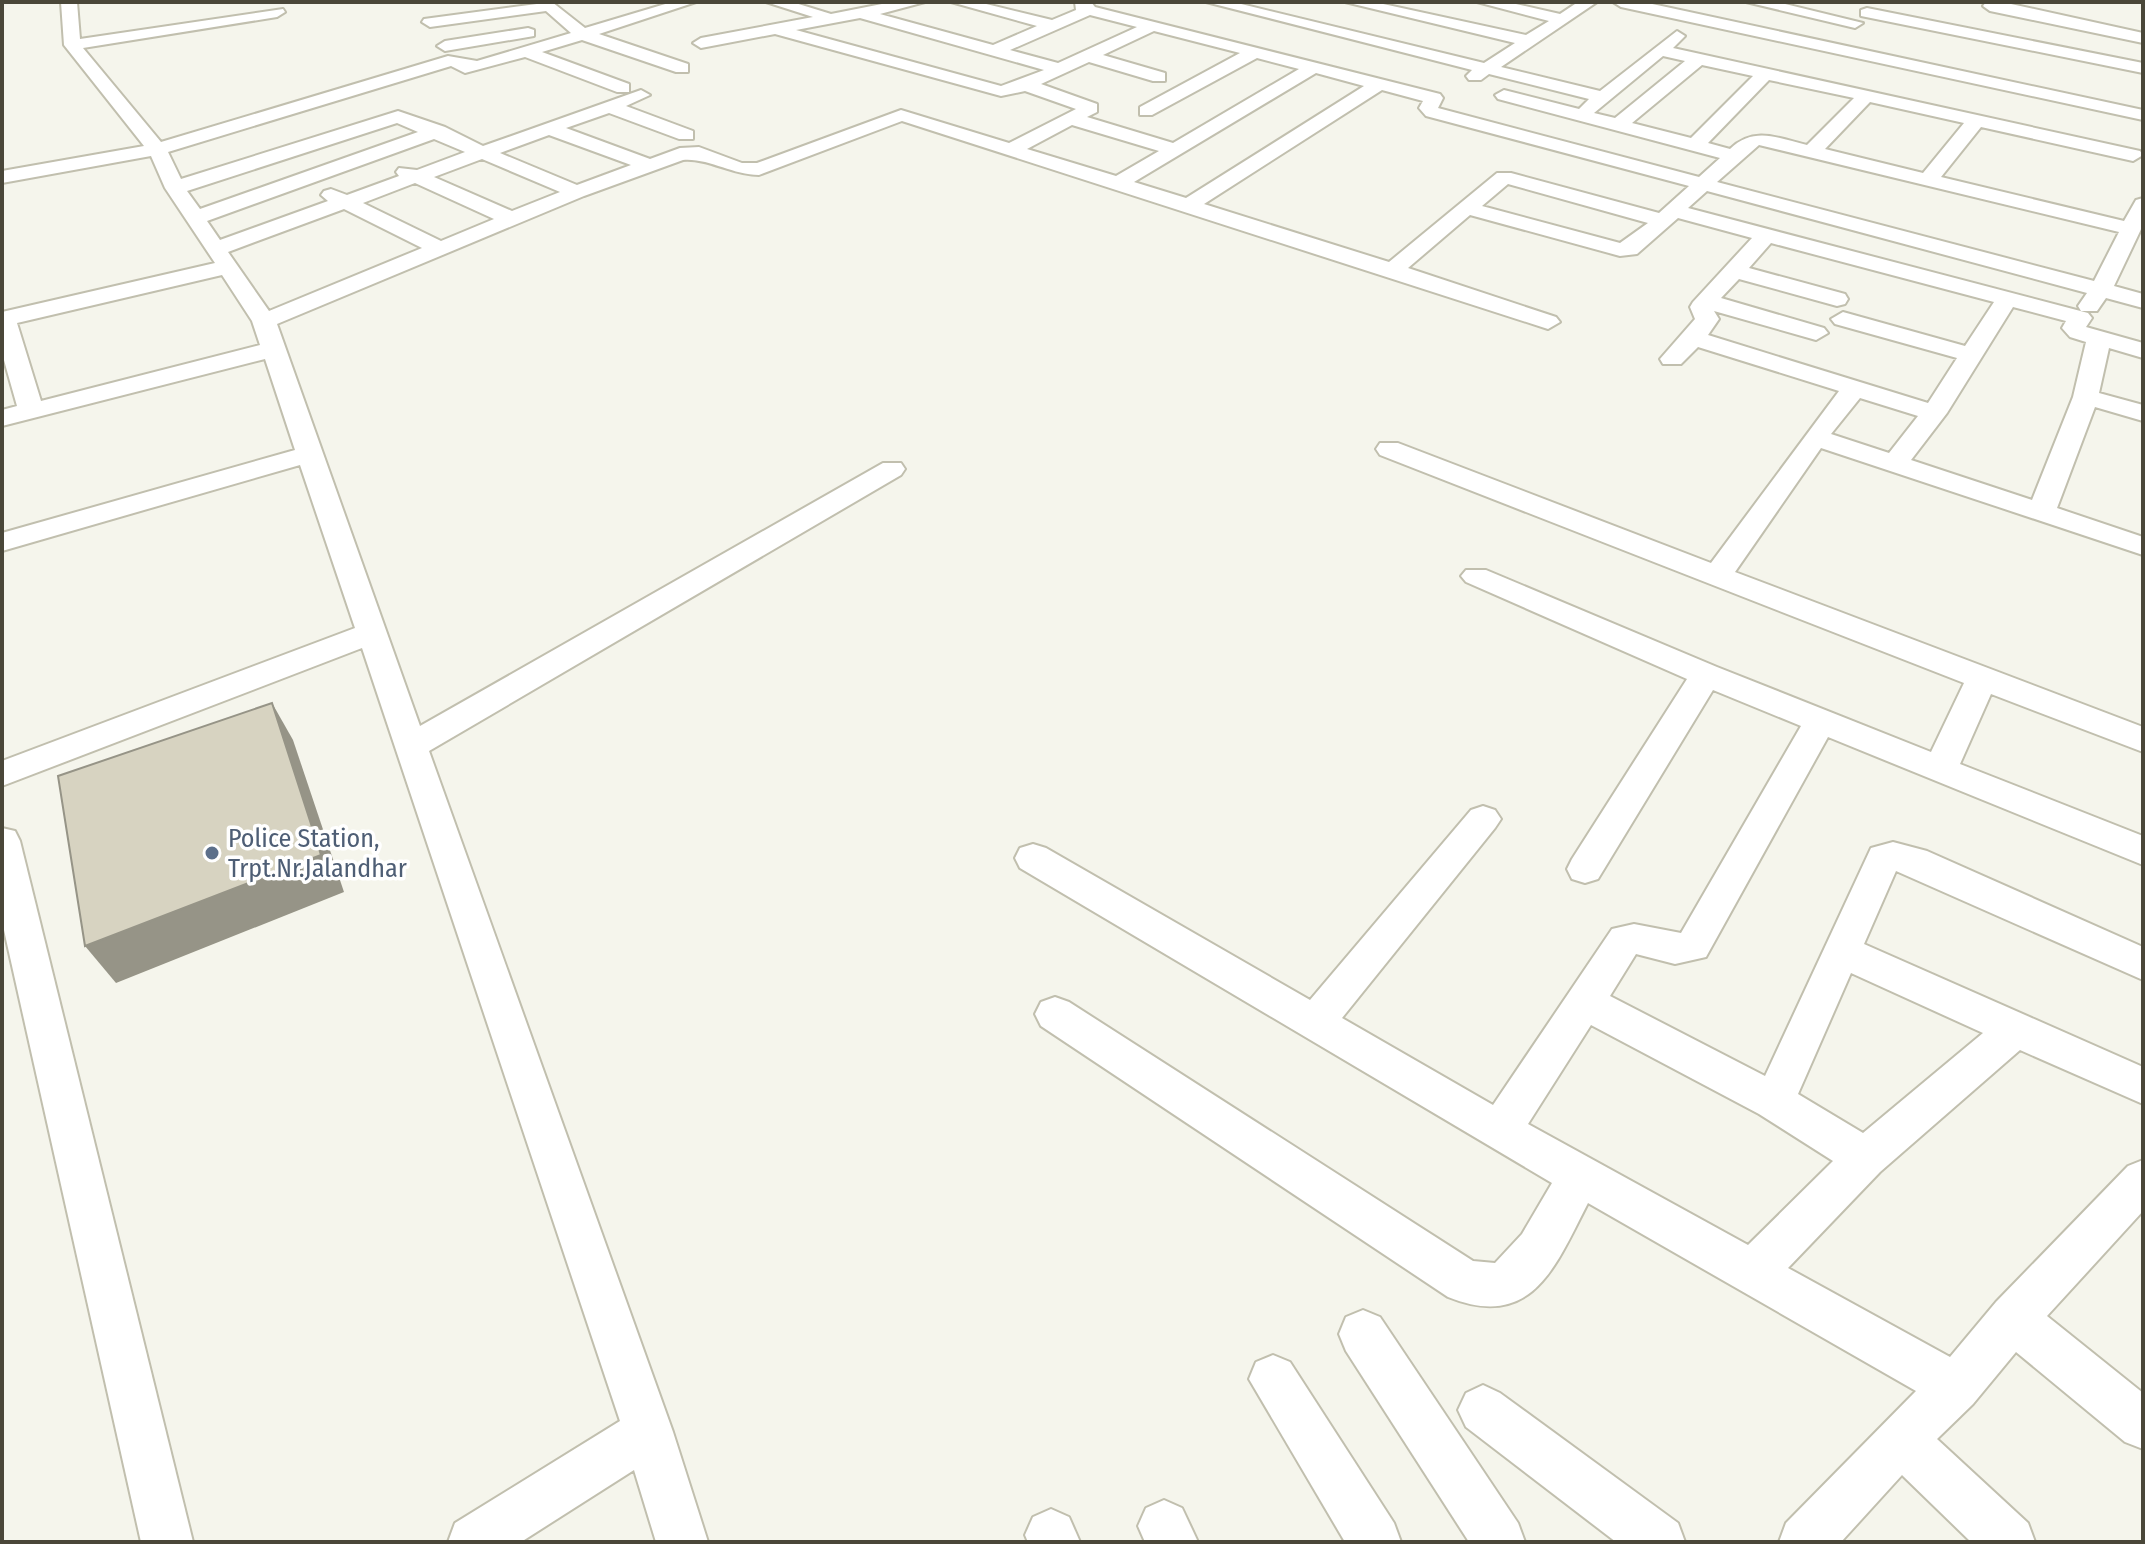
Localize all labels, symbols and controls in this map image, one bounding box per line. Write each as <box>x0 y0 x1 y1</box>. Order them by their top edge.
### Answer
place label: Police Station, Trpt.Nr.Jalandhar <box>228 823 407 884</box>
marker: Police Station, Trpt.Nr.Jalandhar <box>203 844 221 862</box>

